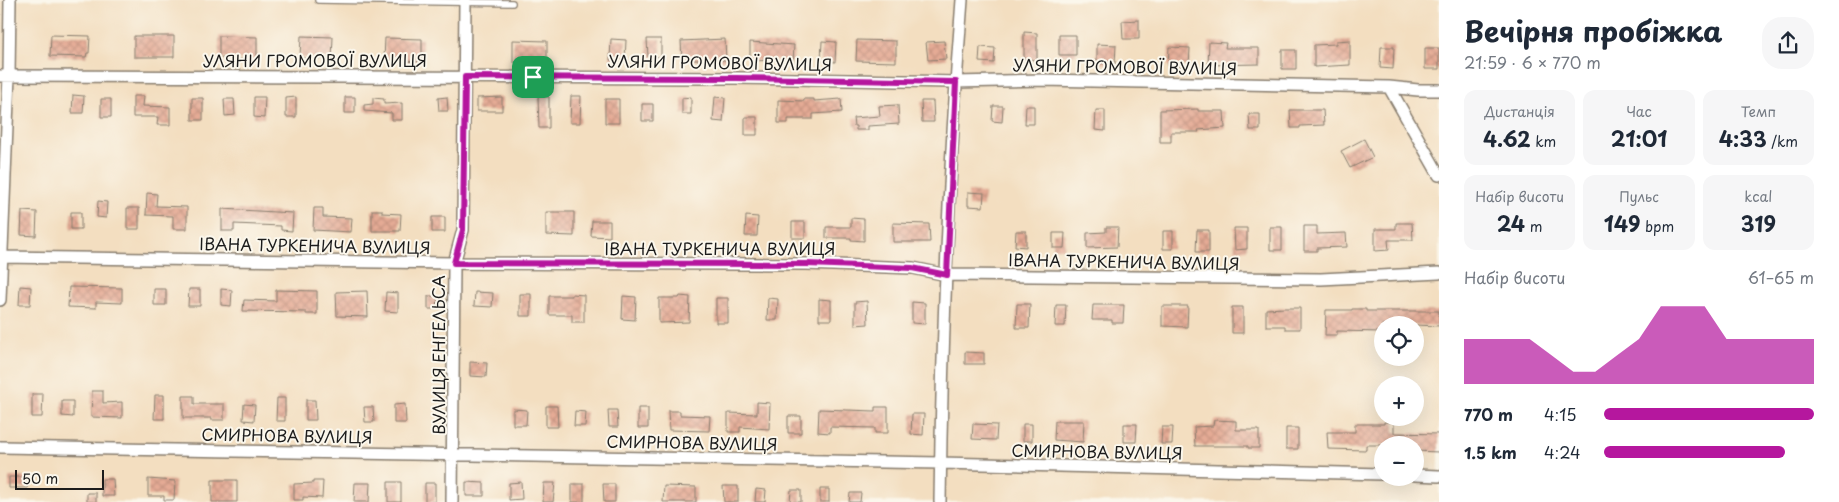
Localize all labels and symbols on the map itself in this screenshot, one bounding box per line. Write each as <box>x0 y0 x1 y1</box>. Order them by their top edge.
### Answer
street label: УЛЯНИ ГРОМОВОЇ ВУЛИЦЯ <box>203 48 427 72</box>
street label: УЛЯНИ ГРОМОВОЇ ВУЛИЦЯ <box>608 48 832 76</box>
street label: УЛЯНИ ГРОМОВОЇ ВУЛИЦЯ <box>1013 52 1237 80</box>
pin <box>512 56 554 98</box>
street label: ІВАНА ТУРКЕНИЧА ВУЛИЦЯ <box>199 231 431 259</box>
street label: ІВАНА ТУРКЕНИЧА ВУЛИЦЯ <box>604 236 836 260</box>
street label: ІВАНА ТУРКЕНИЧА ВУЛИЦЯ <box>1008 247 1240 275</box>
street label: ВУЛИЦЯ ЕНГЕЛЬСА <box>426 275 450 435</box>
street label: СМИРНОВА ВУЛИЦЯ <box>201 422 373 448</box>
street label: СМИРНОВА ВУЛИЦЯ <box>606 429 778 455</box>
street label: СМИРНОВА ВУЛИЦЯ <box>1011 438 1183 464</box>
scale bar <box>15 467 104 490</box>

